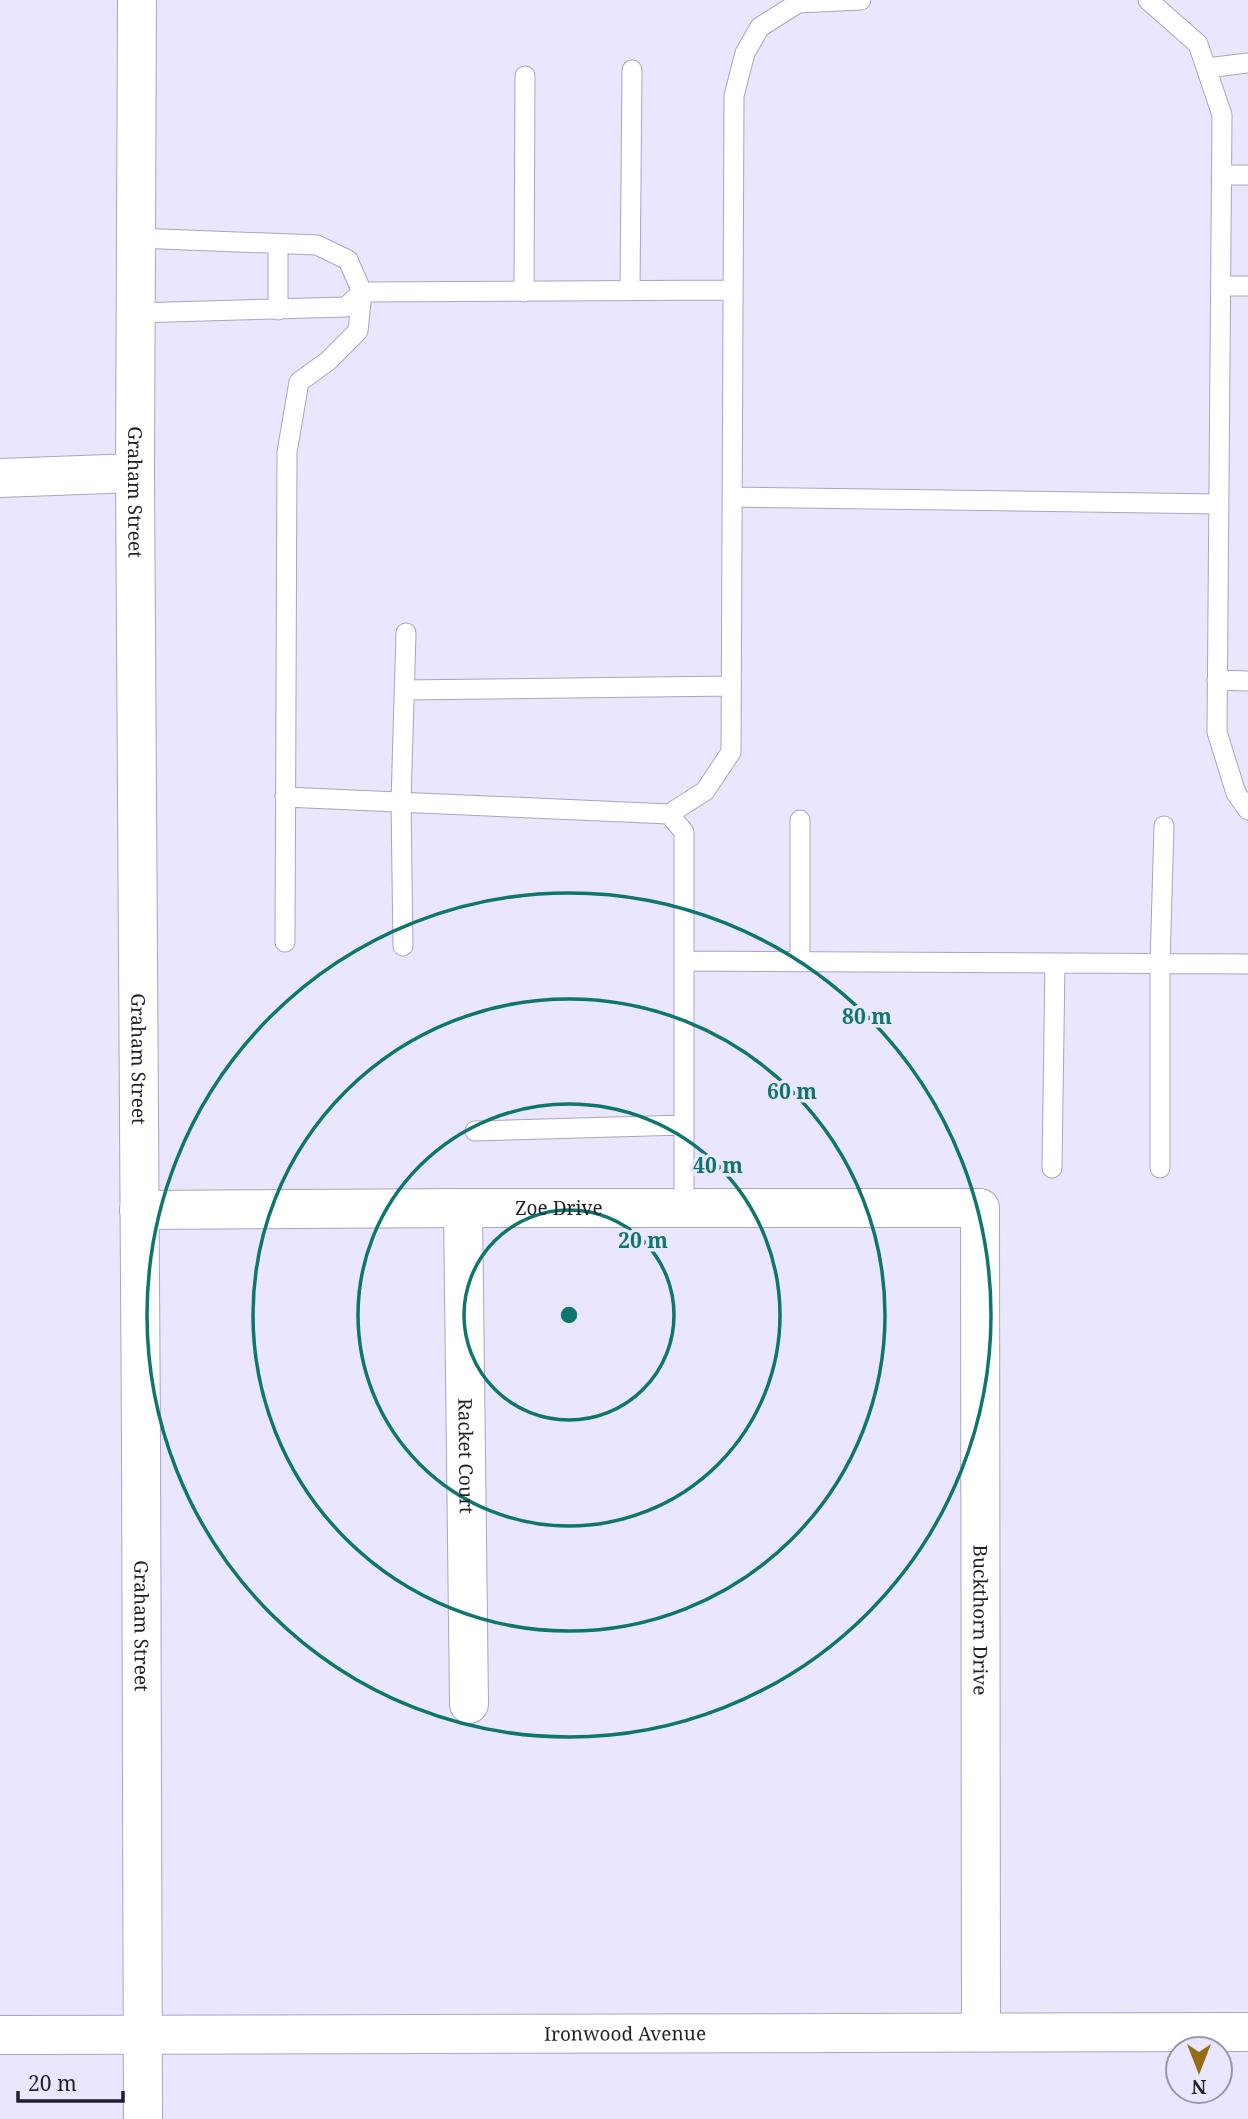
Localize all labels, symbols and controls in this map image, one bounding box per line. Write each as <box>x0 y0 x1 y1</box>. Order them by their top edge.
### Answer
street label: Graham Street <box>122 426 149 558</box>
street label: Graham Street <box>125 993 152 1125</box>
text: 80 m <box>842 1002 892 1030</box>
text: 60 m <box>767 1077 817 1105</box>
text: 40 m <box>693 1151 743 1179</box>
street label: Zoe Drive <box>515 1195 603 1221</box>
text: 20 m <box>618 1226 668 1254</box>
centre of rings <box>557 1303 581 1327</box>
street label: Racket Court <box>452 1398 480 1514</box>
street label: Buckthorn Drive <box>967 1544 994 1696</box>
street label: Graham Street <box>128 1560 155 1692</box>
street label: Ironwood Avenue <box>544 2020 706 2047</box>
north arrow <box>1164 2035 1234 2105</box>
scale bar <box>18 2060 122 2104</box>
text: 20 m <box>28 2069 77 2097</box>
text: N <box>1191 2074 1206 2100</box>

